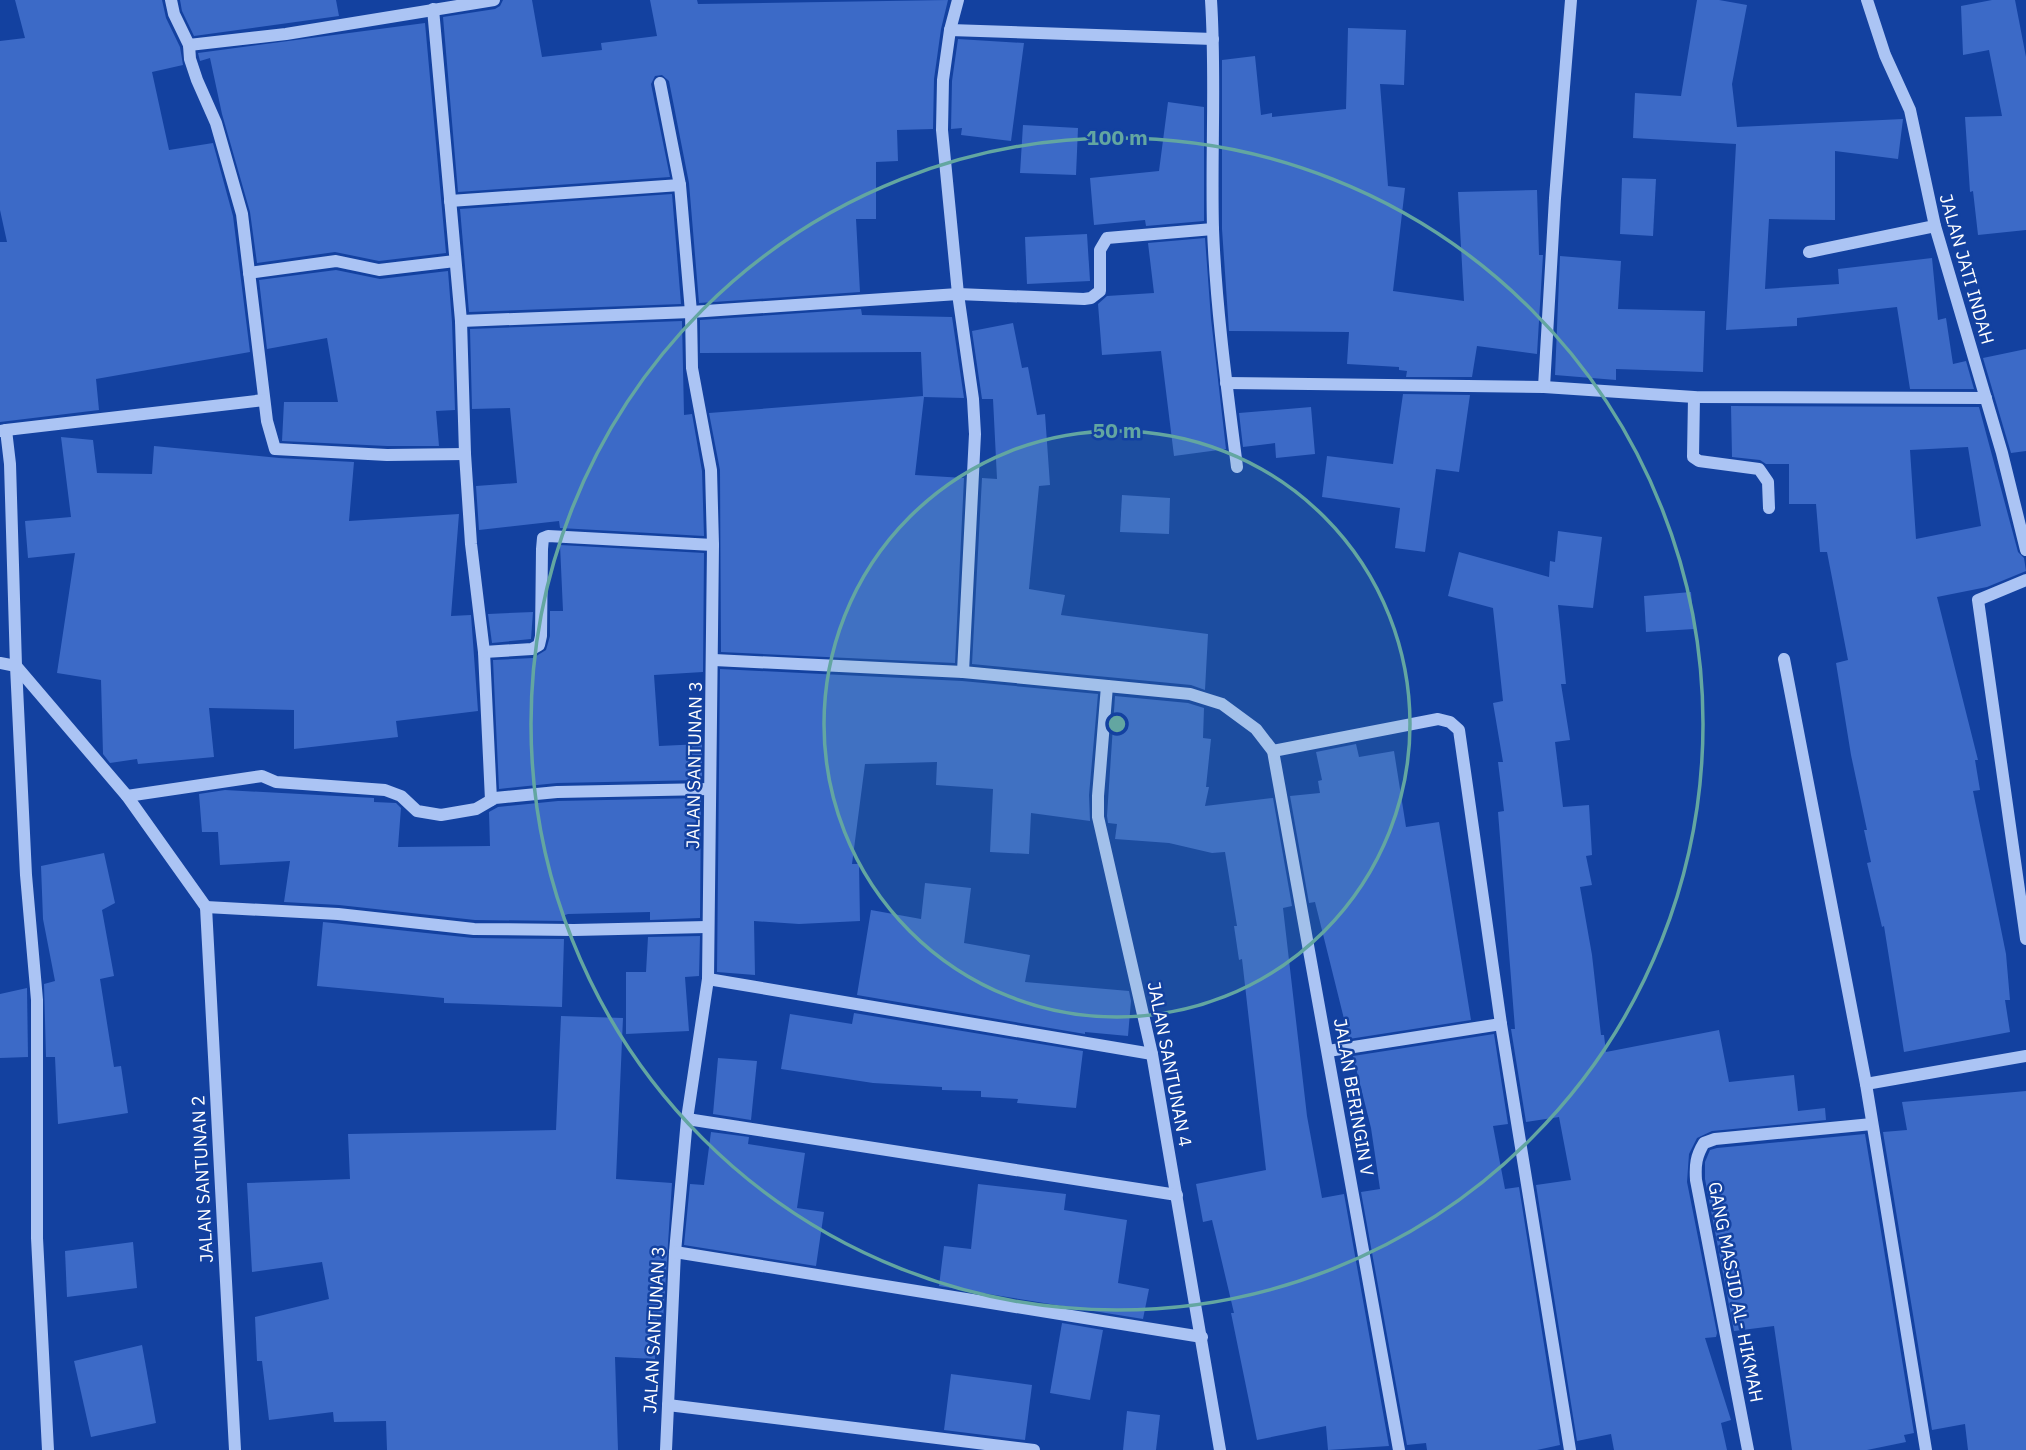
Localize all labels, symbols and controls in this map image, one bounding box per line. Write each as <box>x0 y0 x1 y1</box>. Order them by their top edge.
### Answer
text: 100 m <box>1086 123 1148 151</box>
street label: JALAN JATI INDAH <box>1935 191 1999 347</box>
text: 50 m <box>1093 416 1141 444</box>
street label: JALAN SANTUNAN 3 <box>681 681 707 849</box>
centre of rings <box>1105 712 1129 736</box>
street label: JALAN SANTUNAN 4 <box>1143 979 1197 1149</box>
street label: JALAN BERINGIN V <box>1329 1016 1379 1178</box>
street label: JALAN SANTUNAN 2 <box>186 1095 218 1263</box>
street label: GANG MASJID AL- HIKMAH <box>1703 1180 1769 1404</box>
street label: JALAN SANTUNAN 3 <box>638 1246 670 1414</box>

